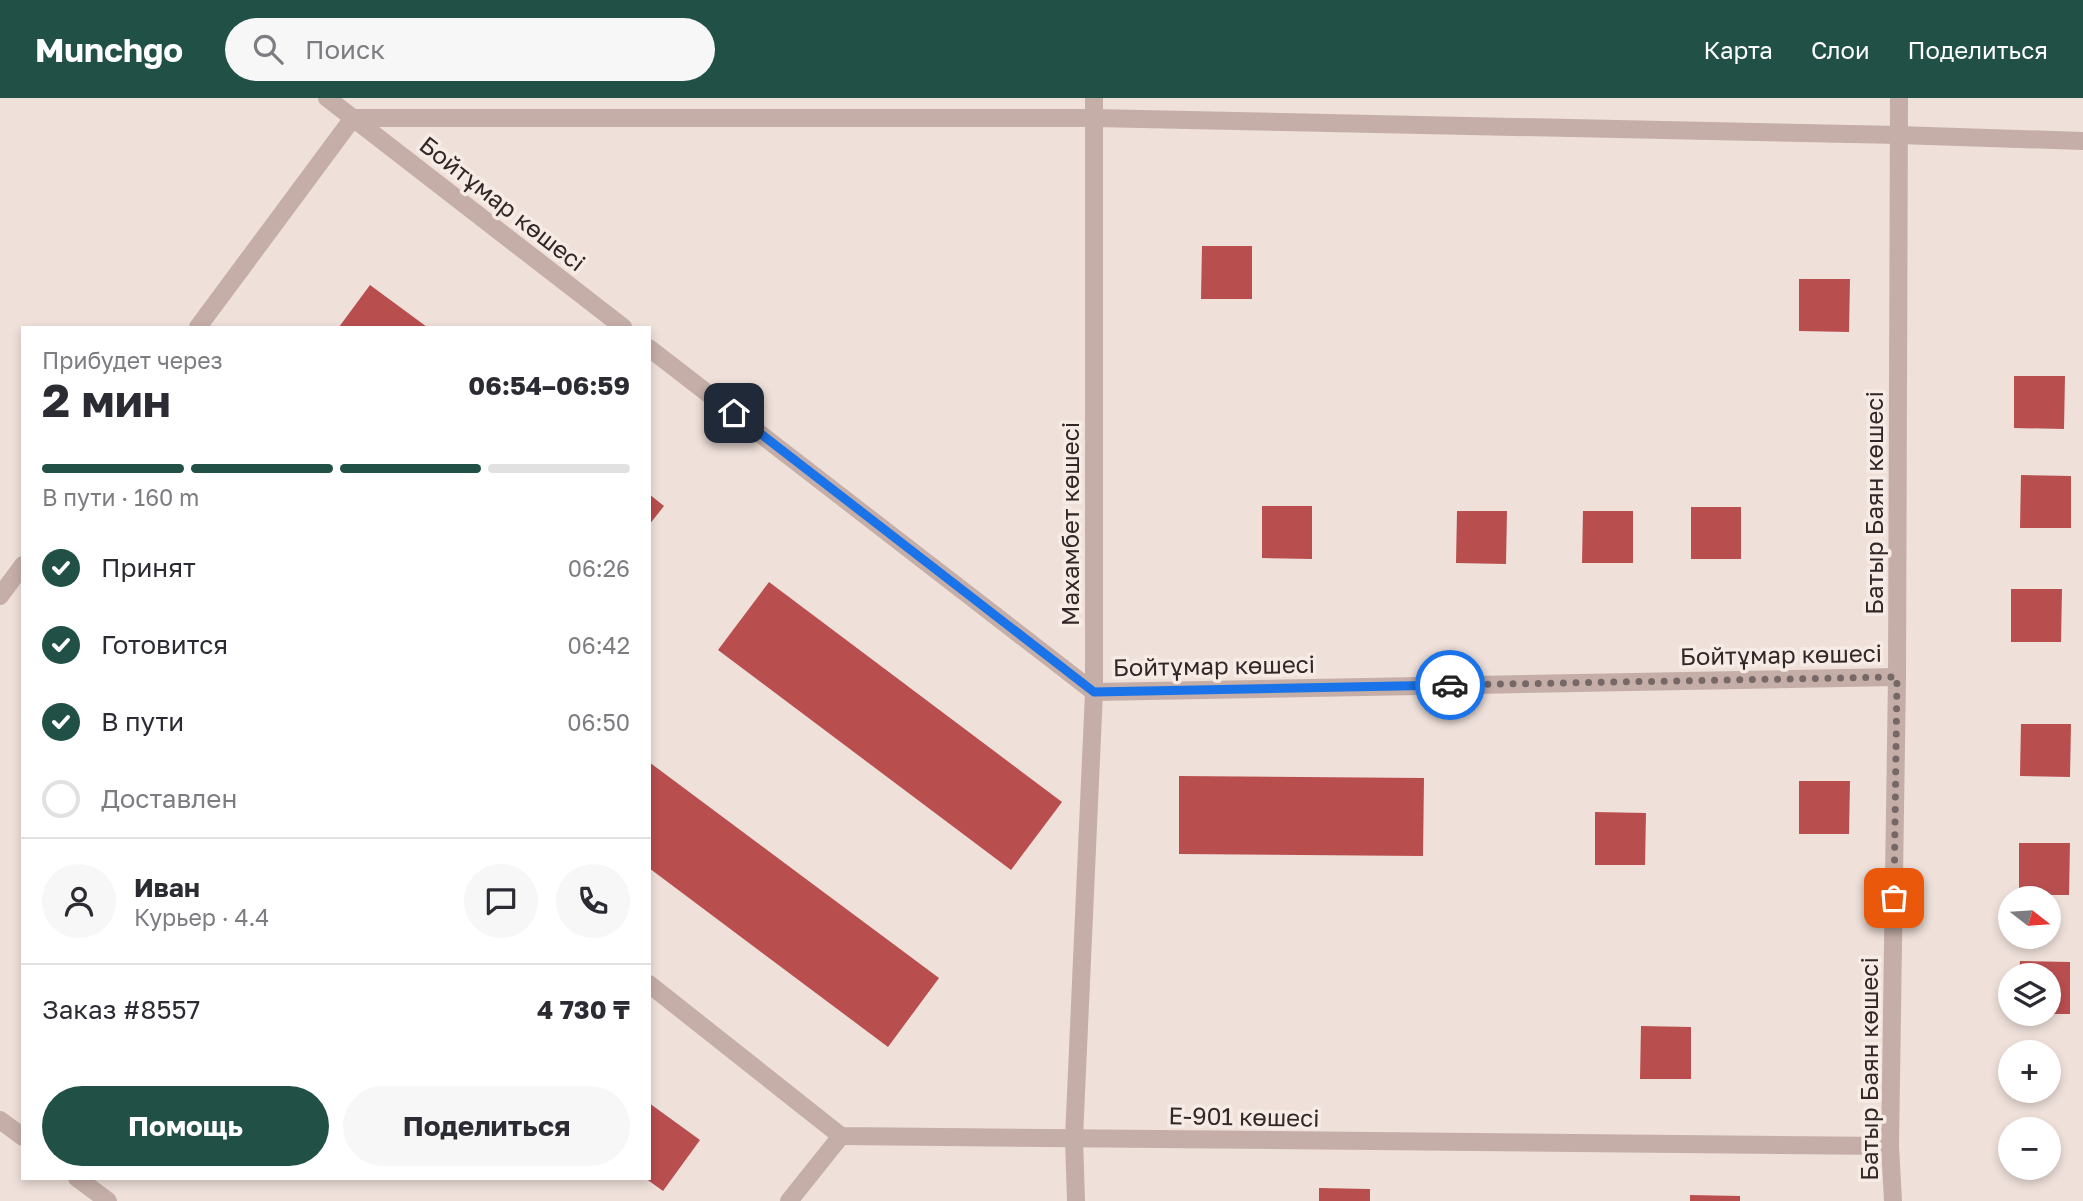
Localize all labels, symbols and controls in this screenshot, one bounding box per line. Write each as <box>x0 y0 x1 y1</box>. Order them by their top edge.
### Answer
search box <box>225 18 715 81</box>
text: Munchgo <box>35 30 183 69</box>
icon: search <box>249 30 287 68</box>
text: Поиск <box>305 34 385 65</box>
text: Карта <box>1703 35 1773 64</box>
text: Слои <box>1811 35 1870 64</box>
text: Поделиться <box>1908 35 2048 64</box>
street label: Бойтұмар көшесі <box>414 129 592 277</box>
text: Прибудет через <box>42 346 223 374</box>
text: 06:54–06:59 <box>468 370 630 401</box>
text: 2 мин <box>42 372 171 427</box>
pin <box>704 383 764 443</box>
street label: Батыр Баян көшесі <box>1859 391 1888 615</box>
icon: home <box>715 394 753 432</box>
street label: Махамбет көшесі <box>1055 422 1084 626</box>
text: В пути · 160 m <box>42 483 199 511</box>
icon: check <box>42 549 80 587</box>
text: Принят <box>101 552 196 583</box>
text: 06:26 <box>568 554 630 582</box>
icon: check <box>42 626 80 664</box>
text: Готовится <box>101 629 228 660</box>
text: 06:42 <box>568 631 630 659</box>
street label: Бойтұмар көшесі <box>1680 638 1882 671</box>
street label: Бойтұмар көшесі <box>1113 649 1315 682</box>
courier <box>1415 650 1485 720</box>
icon: car <box>1431 666 1469 704</box>
icon: check <box>42 703 80 741</box>
text: В пути <box>101 706 184 737</box>
text: 06:50 <box>567 708 630 736</box>
text: Доставлен <box>101 783 237 814</box>
button: person <box>42 864 116 938</box>
button: chat <box>464 864 538 938</box>
button: phone <box>556 864 630 938</box>
pin <box>1864 868 1924 928</box>
text: Иван <box>134 872 200 903</box>
icon: bag <box>1875 879 1913 917</box>
north arrow <box>1998 886 2062 948</box>
map controls <box>1998 886 2061 1180</box>
text: Курьер · 4.4 <box>134 903 269 931</box>
street label: Батыр Баян көшесі <box>1854 957 1883 1181</box>
button: layers <box>1998 963 2061 1026</box>
text: Заказ #8557 <box>42 994 200 1025</box>
text: 4 730 ₸ <box>537 994 630 1025</box>
button: + <box>1998 1040 2061 1103</box>
button: Помощь <box>42 1086 329 1166</box>
button: Поделиться <box>343 1086 630 1166</box>
street label: Е-901 көшесі <box>1168 1100 1320 1132</box>
button: − <box>1998 1117 2061 1180</box>

